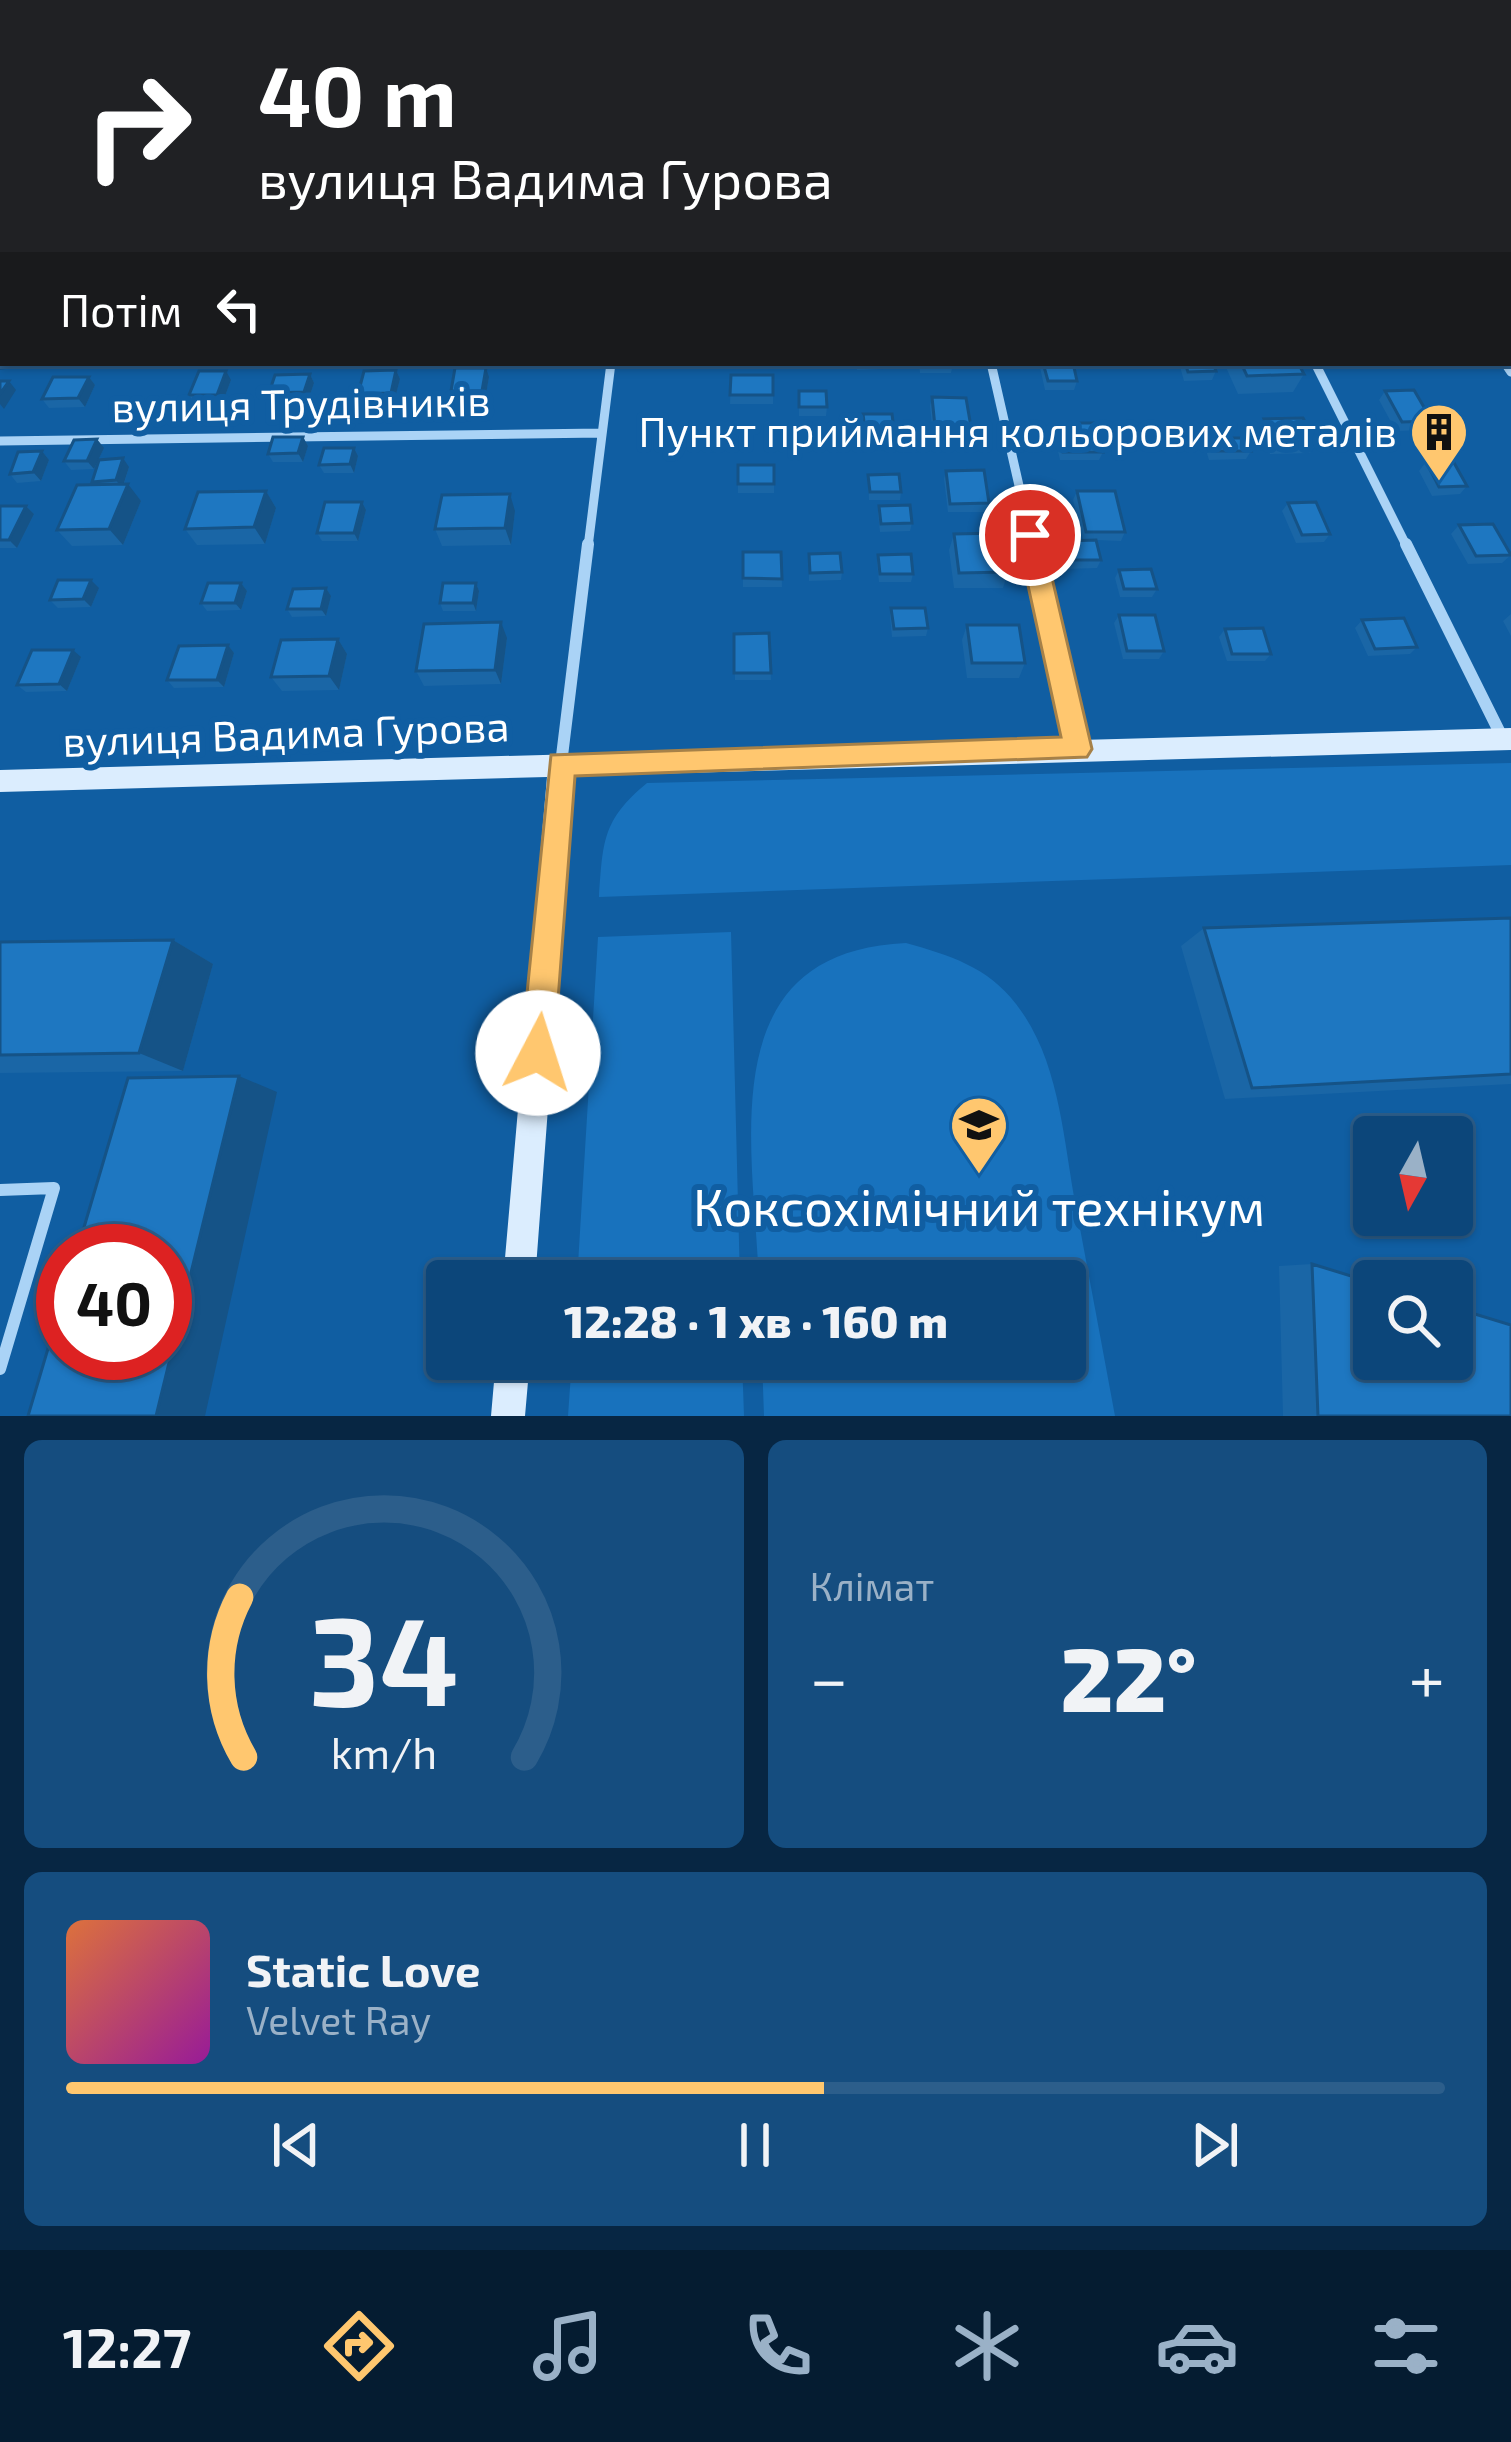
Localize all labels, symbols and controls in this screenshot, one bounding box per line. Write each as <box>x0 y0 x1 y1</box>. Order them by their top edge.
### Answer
text: 40 m <box>258 43 457 144</box>
icon: right <box>60 48 216 204</box>
text: вулиця Вадима Гурова <box>258 145 833 210</box>
icon: left <box>206 276 272 342</box>
text: Потім <box>60 282 182 336</box>
street label: вулиця Трудівників <box>111 374 491 431</box>
building icon: Пункт приймання кольорових металів <box>1408 401 1470 483</box>
place label: Пункт приймання кольорових металів <box>638 405 1397 456</box>
pin <box>979 484 1081 586</box>
icon: arrive <box>997 502 1063 568</box>
street label: вулиця Вадима Гурова <box>62 699 510 766</box>
position arrow <box>475 990 601 1116</box>
school or university icon: Коксохімічний технікум <box>948 1094 1010 1176</box>
north arrow <box>1353 1116 1473 1236</box>
map controls <box>1353 1116 1473 1380</box>
place label: Коксохімічний технікум <box>693 1175 1265 1237</box>
speed limit sign: 40 <box>36 1224 192 1380</box>
button: search <box>1353 1260 1473 1380</box>
text: 12:28 · 1 хв · 160 m <box>564 1293 948 1347</box>
text: Клімат <box>810 1562 934 1609</box>
text: 34 <box>309 1581 459 1731</box>
text: 22° <box>1060 1622 1197 1730</box>
text: − <box>810 1637 848 1716</box>
text: + <box>1409 1637 1445 1716</box>
text: km/h <box>330 1726 437 1778</box>
text: Static Love <box>246 1942 481 1996</box>
text: Velvet Ray <box>246 1996 431 2043</box>
icon: previous <box>263 2112 329 2178</box>
icon: pause <box>722 2112 788 2178</box>
icon: next <box>1182 2112 1248 2178</box>
icon: directions <box>317 2304 401 2388</box>
icon: music <box>526 2304 610 2388</box>
icon: phone <box>736 2304 820 2388</box>
icon: climate <box>945 2304 1029 2388</box>
icon: car <box>1155 2304 1239 2388</box>
icon: filters <box>1364 2304 1448 2388</box>
text: 12:27 <box>63 2314 191 2379</box>

